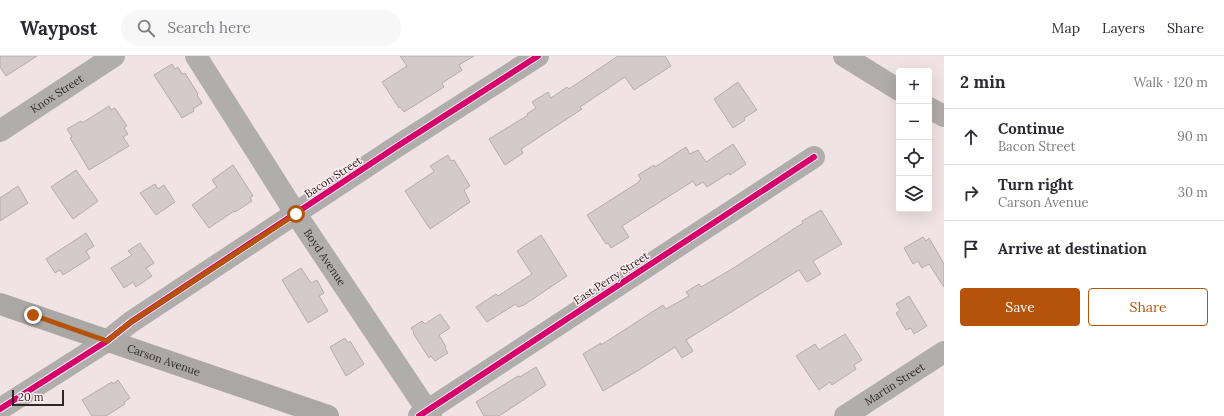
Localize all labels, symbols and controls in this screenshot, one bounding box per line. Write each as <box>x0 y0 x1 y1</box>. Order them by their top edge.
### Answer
search box <box>121 10 401 46</box>
text: Waypost <box>20 16 97 40</box>
icon: search <box>135 17 157 39</box>
text: Search here <box>167 18 251 37</box>
text: Map <box>1052 19 1080 37</box>
text: Layers <box>1102 19 1145 37</box>
text: Share <box>1167 19 1204 37</box>
map controls <box>896 68 932 212</box>
button: + <box>896 68 932 104</box>
street label: Knox Street <box>28 71 87 116</box>
text: 2 min <box>960 71 1006 93</box>
text: Walk · 120 m <box>1133 74 1208 91</box>
button: − <box>896 104 932 140</box>
text: Continue <box>998 119 1064 138</box>
icon: ahead <box>960 126 982 148</box>
text: 90 m <box>1177 128 1208 145</box>
text: Bacon Street <box>998 138 1075 155</box>
button: locate <box>896 140 932 176</box>
street label: Bacon Street <box>302 153 365 201</box>
text: Turn right <box>998 175 1074 194</box>
button: layers <box>896 176 932 212</box>
icon: right <box>960 182 982 204</box>
text: 30 m <box>1178 184 1208 201</box>
text: Carson Avenue <box>998 194 1088 211</box>
route start <box>287 205 305 223</box>
street label: Boyd Avenue <box>301 226 349 288</box>
icon: arrive <box>960 238 982 260</box>
text: Arrive at destination <box>998 239 1147 258</box>
street label: East Perry Street <box>571 248 652 308</box>
button: Save <box>960 288 1080 326</box>
button: Share <box>1088 288 1208 326</box>
route end <box>24 306 42 324</box>
street label: Carson Avenue <box>125 341 202 379</box>
street label: Martin Street <box>862 359 928 409</box>
scale bar <box>12 388 64 407</box>
text: 20 m <box>18 390 43 404</box>

